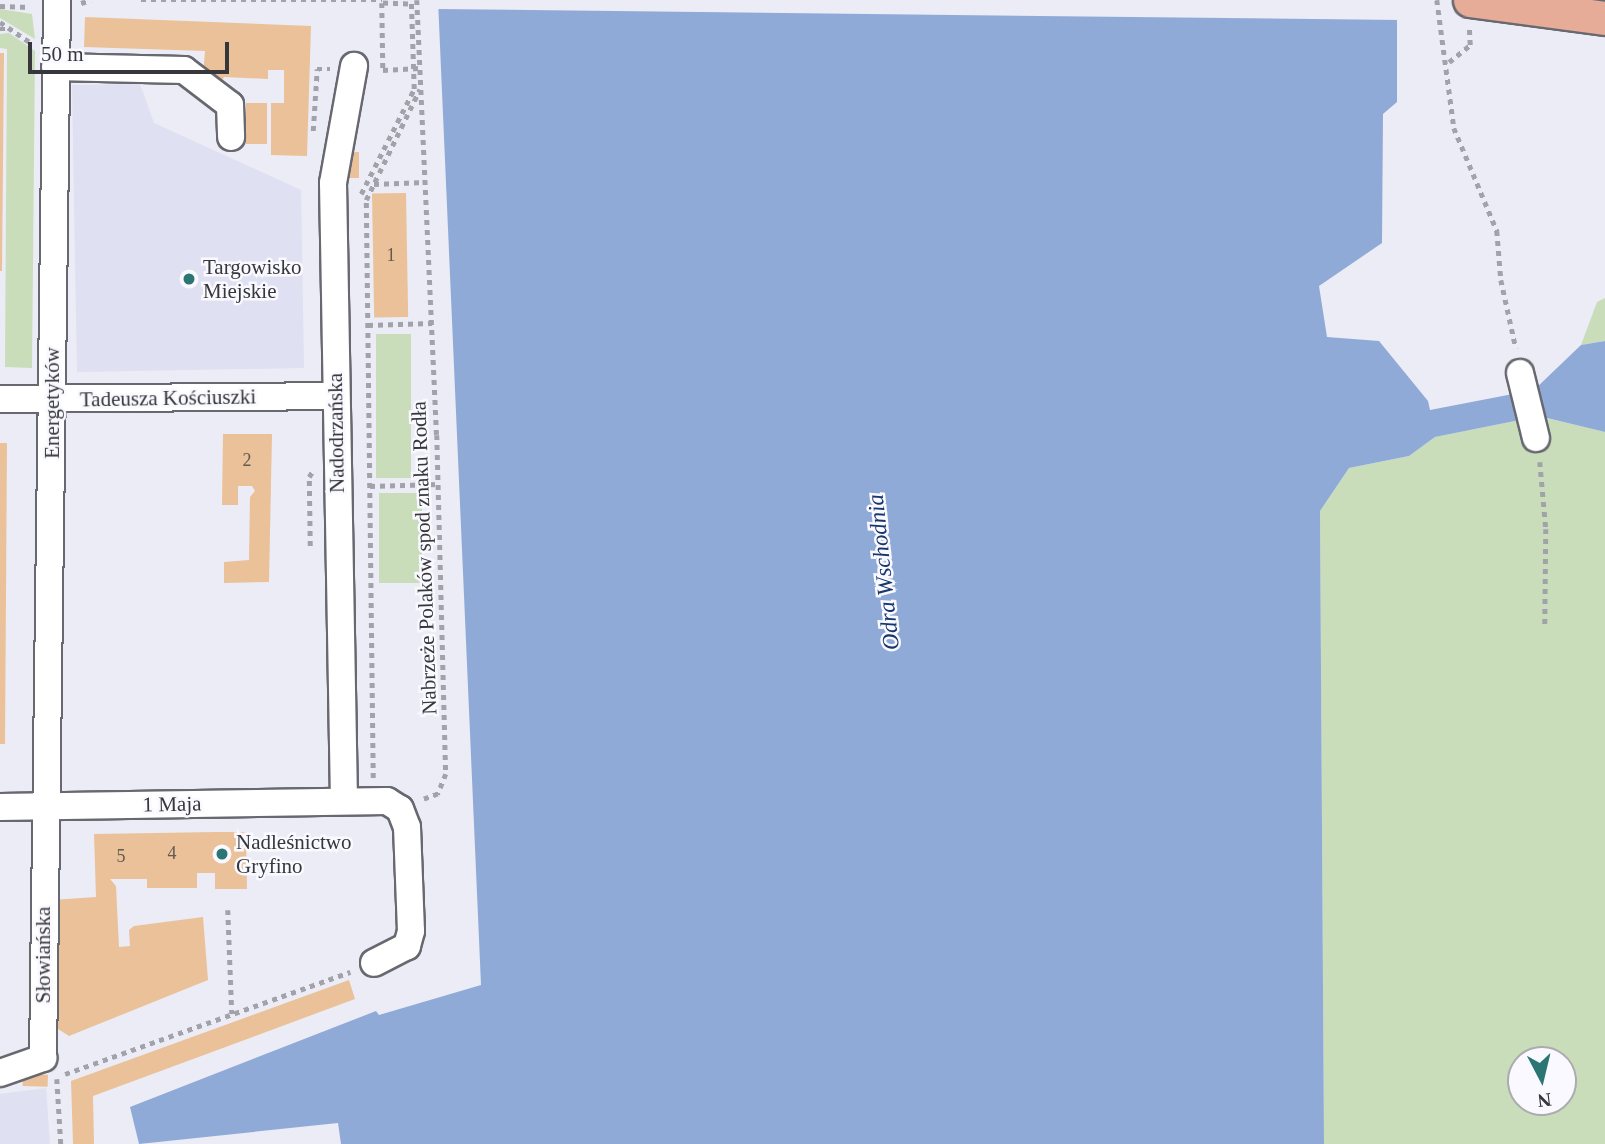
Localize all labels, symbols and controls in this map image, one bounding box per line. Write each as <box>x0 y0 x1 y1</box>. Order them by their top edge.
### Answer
scale bar <box>32 28 233 72</box>
text: 50 m <box>41 42 84 66</box>
house number: 1 <box>386 244 396 266</box>
place label: Targowisko Miejskie <box>203 254 301 304</box>
marker: Targowisko Miejskie <box>181 271 197 287</box>
street label: Energetyków <box>39 347 65 459</box>
street label: Nadodrzańska <box>322 373 350 493</box>
street label: Tadeusza Kościuszki <box>80 384 256 412</box>
street label: Nabrzeże Polaków spod znaku Rodła <box>406 401 442 715</box>
house number: 2 <box>242 449 252 471</box>
water label: Odra Wschodnia <box>862 493 906 651</box>
street label: 1 Maja <box>142 791 202 817</box>
place label: Nadleśnictwo Gryfino <box>236 829 351 879</box>
house number: 4 <box>168 842 176 864</box>
house number: 5 <box>116 845 125 867</box>
marker: Nadleśnictwo Gryfino <box>214 846 230 862</box>
street label: Słowiańska <box>30 907 56 1003</box>
north arrow <box>1507 1046 1577 1116</box>
text: N <box>1536 1089 1552 1112</box>

